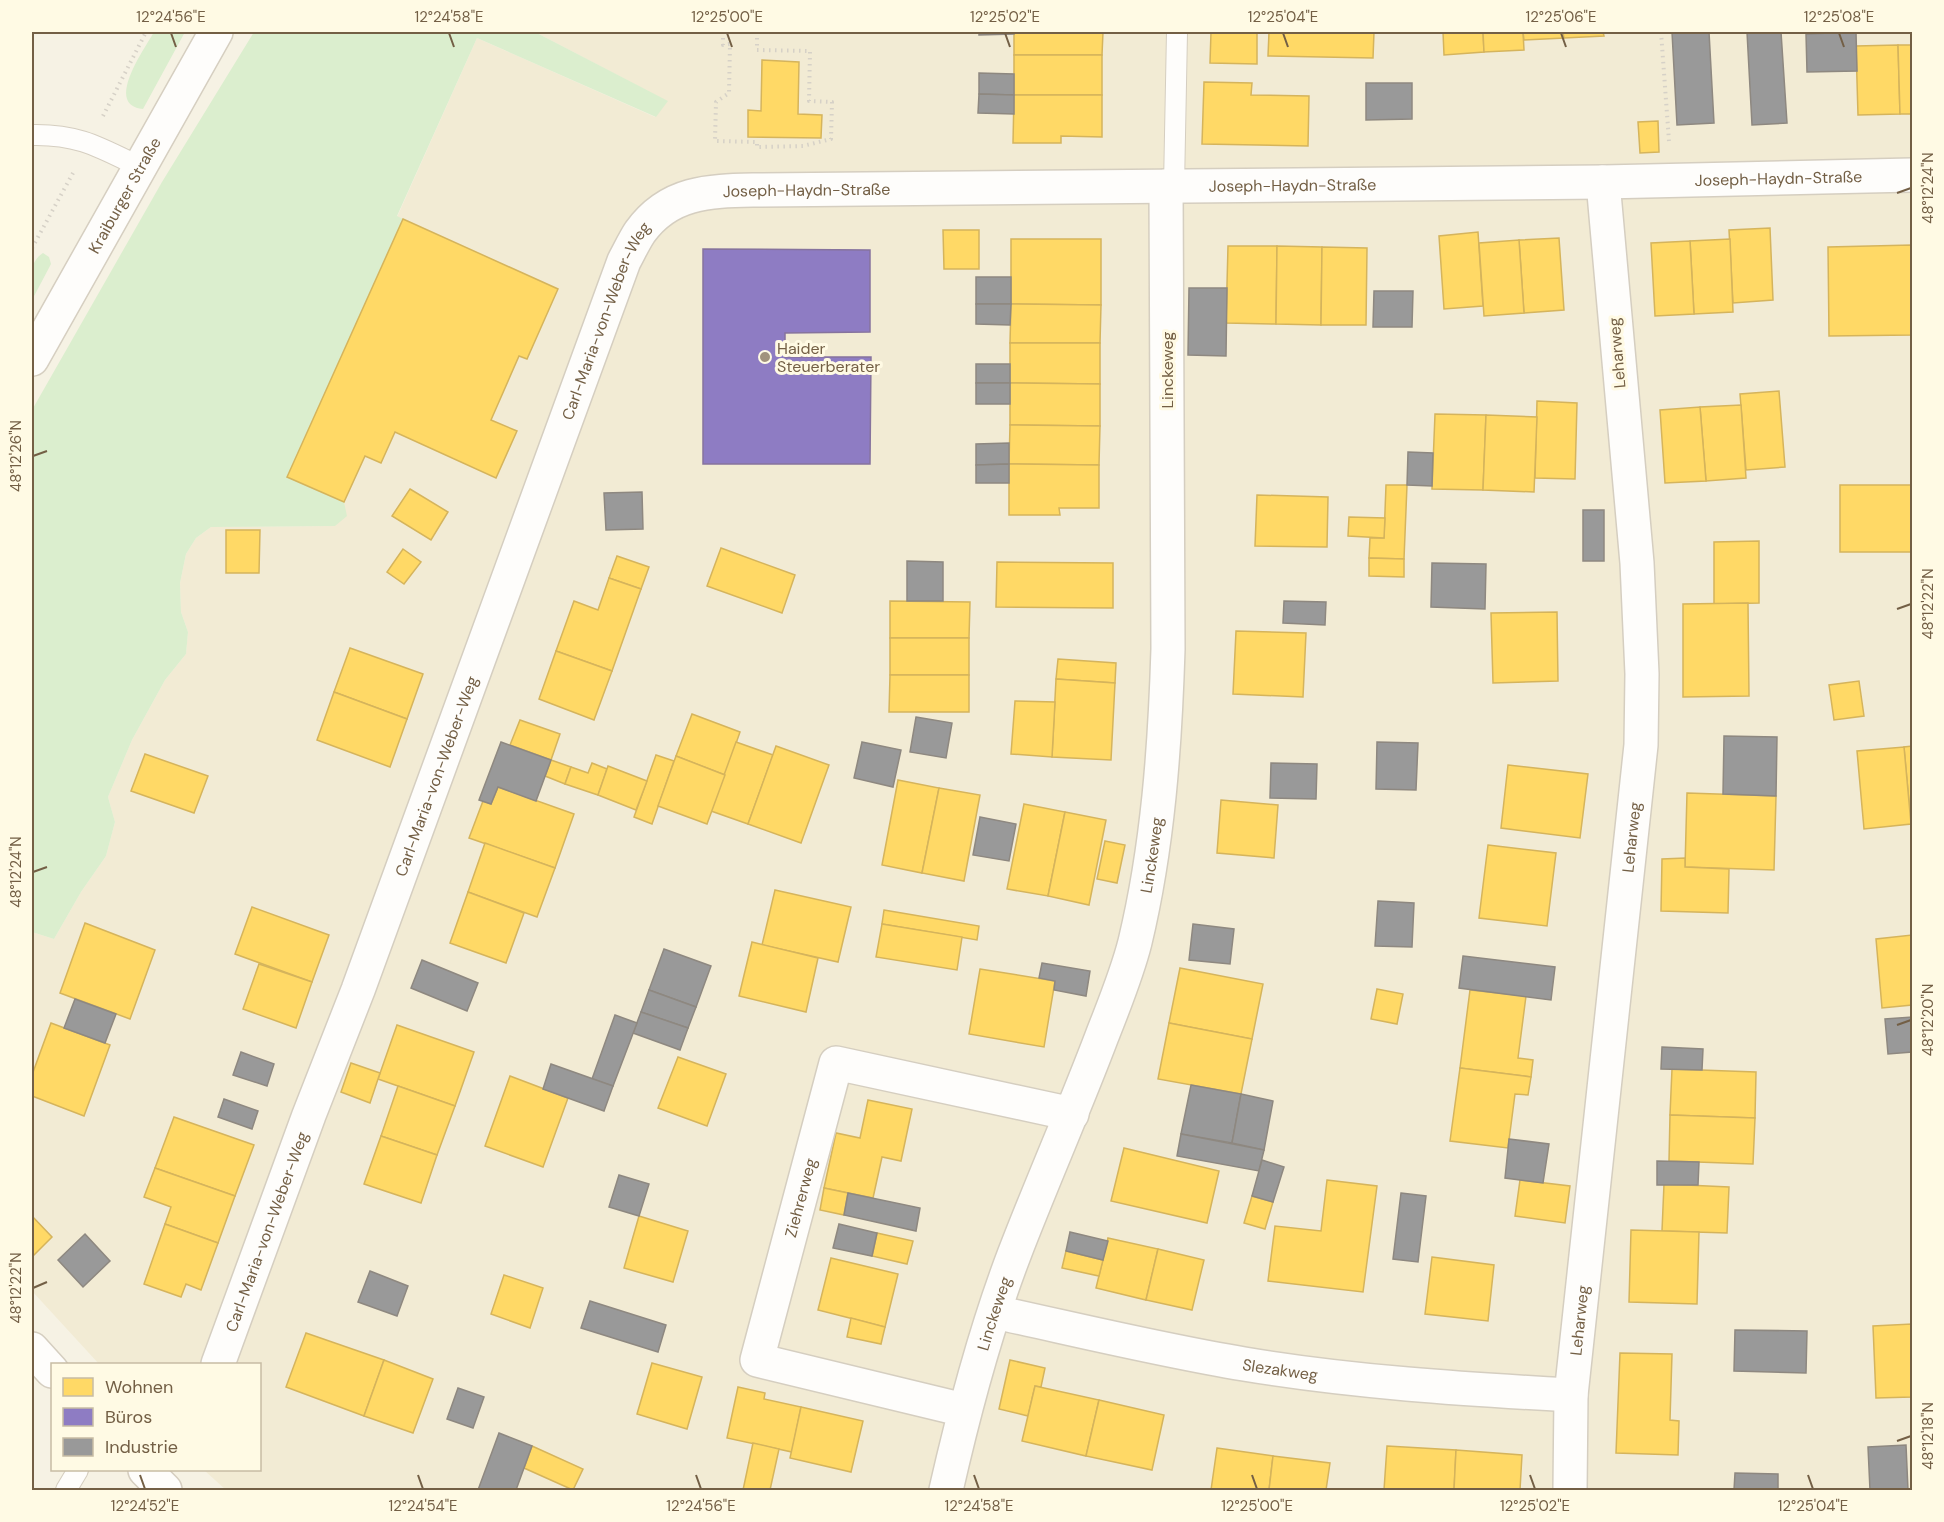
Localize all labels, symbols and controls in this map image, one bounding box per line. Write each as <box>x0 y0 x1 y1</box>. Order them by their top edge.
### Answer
text: 12°24'56"E <box>136 7 206 27</box>
text: 12°24'58"E <box>414 7 484 27</box>
text: 12°25'00"E <box>691 7 763 27</box>
text: 12°25'02"E <box>970 7 1040 27</box>
text: 12°25'04"E <box>1248 7 1318 27</box>
text: 12°25'06"E <box>1526 7 1596 27</box>
text: 12°25'08"E <box>1804 7 1874 27</box>
street label: Kraiburger Straße <box>83 133 165 257</box>
text: 48°12'24"N <box>1918 152 1938 224</box>
street label: Joseph-Haydn-Straße <box>1694 166 1862 190</box>
street label: Joseph-Haydn-Straße <box>1209 174 1376 196</box>
street label: Joseph-Haydn-Straße <box>722 178 890 202</box>
street label: Carl-Maria-von-Weber-Weg <box>556 217 655 423</box>
street label: Leharweg <box>1603 317 1631 389</box>
street label: Linckeweg <box>1157 332 1178 408</box>
place label: Haider Steuerberater <box>777 338 880 377</box>
marker: Haider Steuerberater <box>758 350 772 364</box>
text: 48°12'26"N <box>6 420 26 492</box>
text: 48°12'22"N <box>1918 568 1938 640</box>
street label: Carl-Maria-von-Weber-Weg <box>390 673 482 879</box>
street label: Leharweg <box>1617 801 1645 874</box>
street label: Linckeweg <box>1135 816 1167 895</box>
text: 48°12'24"N <box>6 836 26 908</box>
text: 48°12'20"N <box>1918 984 1938 1056</box>
street label: Carl-Maria-von-Weber-Weg <box>220 1128 313 1335</box>
street label: Ziehrerweg <box>780 1156 821 1240</box>
text: 48°12'22"N <box>6 1252 26 1324</box>
street label: Linckeweg <box>972 1273 1016 1353</box>
street label: Leharweg <box>1565 1284 1593 1357</box>
street label: Slezakweg <box>1241 1353 1319 1385</box>
legend <box>51 1363 261 1471</box>
text: Wohnen <box>105 1375 173 1399</box>
text: 48°12'18"N <box>1918 1402 1938 1470</box>
text: Büros <box>105 1405 152 1429</box>
text: Industrie <box>105 1435 178 1459</box>
text: 12°24'52"E <box>111 1496 179 1516</box>
text: 12°24'54"E <box>389 1496 458 1516</box>
text: 12°24'56"E <box>666 1496 736 1516</box>
text: 12°24'58"E <box>944 1496 1014 1516</box>
text: 12°25'00"E <box>1221 1496 1293 1516</box>
text: 12°25'02"E <box>1500 1496 1570 1516</box>
text: 12°25'04"E <box>1778 1496 1848 1516</box>

